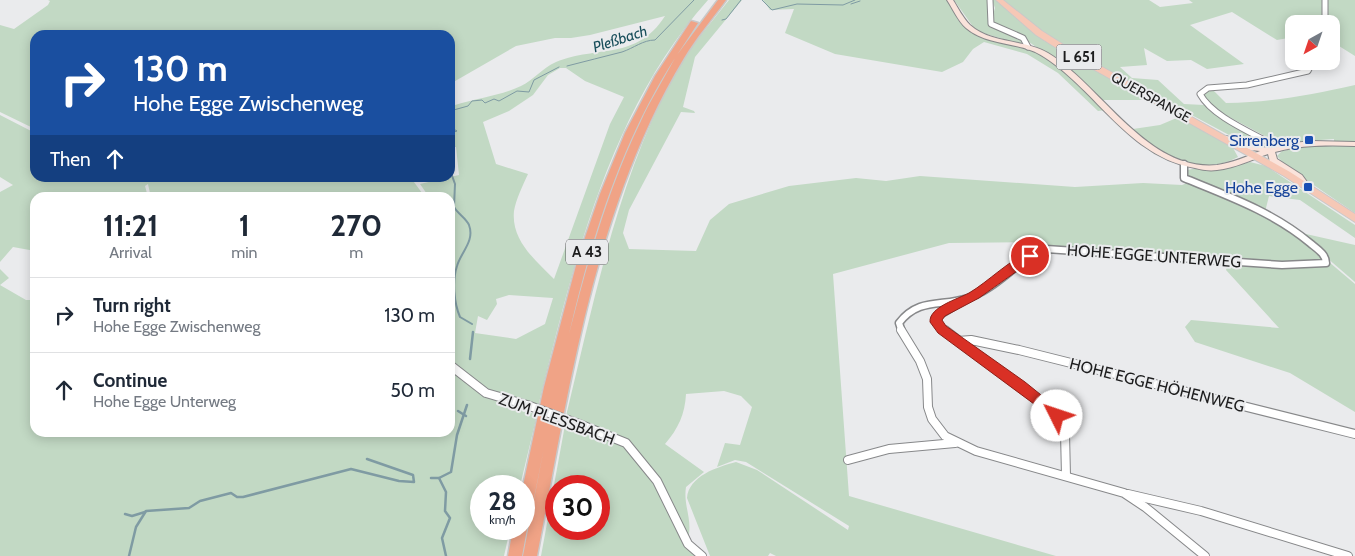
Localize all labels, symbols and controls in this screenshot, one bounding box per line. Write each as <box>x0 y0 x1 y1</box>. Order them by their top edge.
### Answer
north arrow <box>1285 15 1340 70</box>
map controls <box>1285 15 1340 70</box>
water label: Pleßbach <box>590 22 650 56</box>
road number: L 651 <box>1056 44 1102 70</box>
text: 130 m <box>133 47 228 90</box>
icon: right <box>50 50 115 115</box>
street label: QUERSPANGE <box>1108 68 1194 126</box>
text: Hohe Egge Zwischenweg <box>133 90 363 117</box>
place label: Sirrenberg <box>1229 131 1300 150</box>
marker: Sirrenberg <box>1303 134 1315 146</box>
icon: ahead <box>101 145 129 173</box>
text: Then <box>50 148 91 171</box>
place label: Hohe Egge <box>1225 178 1298 197</box>
marker: Hohe Egge <box>1302 181 1314 193</box>
text: 11:21 <box>103 207 158 244</box>
text: 1 <box>239 207 250 244</box>
text: 270 <box>330 207 382 244</box>
pin <box>1009 235 1051 277</box>
road number: A 43 <box>566 240 608 264</box>
street label: HOHE EGGE UNTERWEG <box>1066 240 1242 272</box>
icon: arrive <box>1016 242 1044 270</box>
text: Arrival <box>109 243 152 262</box>
text: min <box>231 243 258 262</box>
text: m <box>349 243 363 262</box>
text: Turn right <box>93 294 171 317</box>
icon: right <box>50 301 78 329</box>
text: 130 m <box>384 304 435 327</box>
text: Hohe Egge Zwischenweg <box>93 317 260 336</box>
street label: HOHE EGGE HÖHENWEG <box>1068 354 1246 416</box>
text: Continue <box>93 369 167 392</box>
icon: ahead <box>50 376 78 404</box>
text: 50 m <box>391 379 435 402</box>
street label: ZUM PLESSBACH <box>496 389 618 449</box>
position arrow <box>1030 389 1082 441</box>
text: Hohe Egge Unterweg <box>93 392 236 411</box>
speed limit sign: 30 <box>545 475 610 540</box>
text: 28 <box>488 486 517 516</box>
text: km/h <box>489 512 516 527</box>

